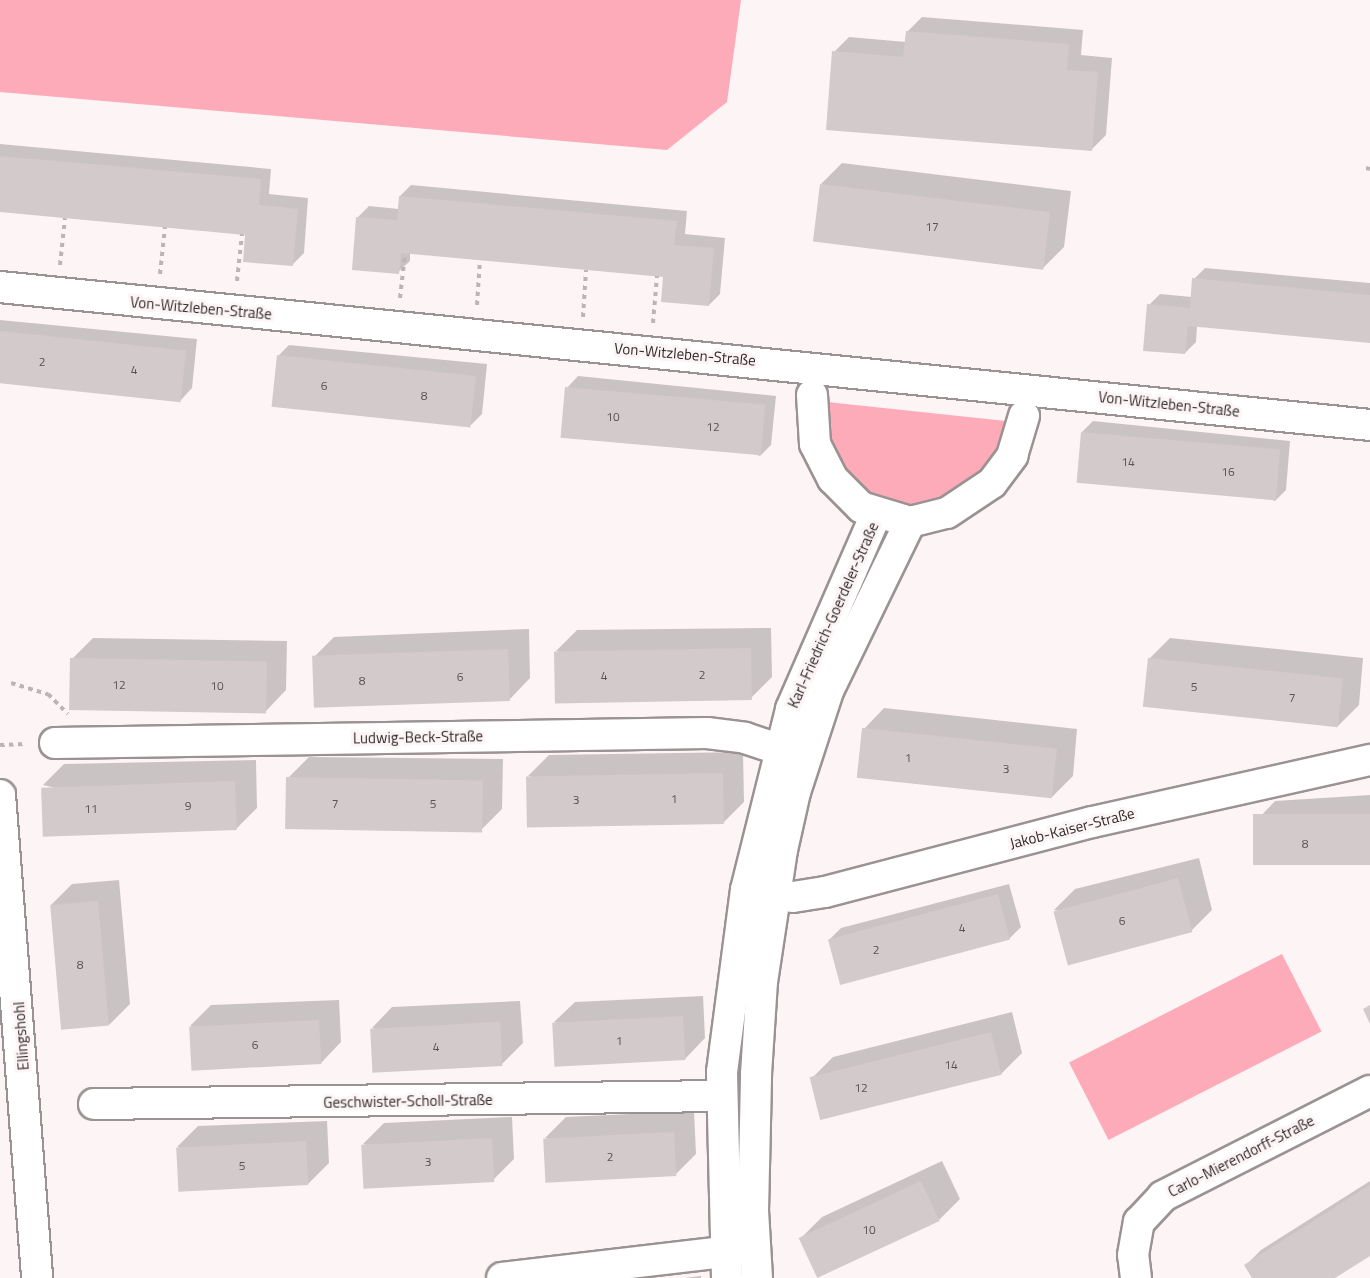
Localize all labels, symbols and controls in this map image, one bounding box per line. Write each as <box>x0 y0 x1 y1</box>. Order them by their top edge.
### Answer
house number: 17 <box>925 220 939 234</box>
street label: Von-Witzleben-Straße <box>129 293 273 323</box>
street label: Von-Witzleben-Straße <box>613 339 757 369</box>
house number: 2 <box>39 355 45 369</box>
house number: 4 <box>131 363 137 377</box>
house number: 6 <box>321 379 327 393</box>
street label: Von-Witzleben-Straße <box>1097 388 1241 420</box>
house number: 8 <box>421 389 427 403</box>
house number: 10 <box>606 410 620 424</box>
house number: 12 <box>706 420 720 434</box>
house number: 14 <box>1121 455 1135 469</box>
house number: 16 <box>1221 465 1235 479</box>
street label: Karl-Friedrich-Goerdeler-Straße <box>784 519 882 711</box>
house number: 2 <box>699 668 705 682</box>
house number: 4 <box>601 669 607 683</box>
house number: 6 <box>457 670 463 684</box>
house number: 8 <box>359 674 365 688</box>
house number: 12 <box>112 678 126 692</box>
house number: 10 <box>210 679 224 693</box>
house number: 5 <box>1191 680 1197 694</box>
house number: 7 <box>1289 691 1295 705</box>
street label: Ludwig-Beck-Straße <box>353 727 483 747</box>
house number: 1 <box>905 751 911 765</box>
house number: 3 <box>1003 762 1009 776</box>
house number: 1 <box>671 792 677 806</box>
house number: 3 <box>573 793 579 807</box>
house number: 7 <box>332 797 338 811</box>
house number: 5 <box>430 797 436 811</box>
house number: 9 <box>185 799 191 813</box>
house number: 11 <box>84 802 98 816</box>
street label: Jakob-Kaiser-Straße <box>1008 804 1136 852</box>
house number: 8 <box>1302 837 1308 851</box>
house number: 6 <box>1119 914 1125 928</box>
house number: 4 <box>959 921 965 935</box>
house number: 2 <box>873 943 879 957</box>
house number: 8 <box>77 958 83 972</box>
street label: Ellingshohl <box>10 1001 32 1071</box>
house number: 1 <box>616 1034 622 1048</box>
house number: 6 <box>252 1038 258 1052</box>
house number: 4 <box>433 1040 439 1054</box>
house number: 14 <box>944 1058 958 1072</box>
house number: 12 <box>854 1081 868 1095</box>
street label: Geschwister-Scholl-Straße <box>323 1091 493 1111</box>
street label: Carlo-Mierendorff-Straße <box>1165 1111 1317 1201</box>
house number: 2 <box>607 1150 613 1164</box>
house number: 3 <box>425 1155 431 1169</box>
house number: 5 <box>239 1159 245 1173</box>
house number: 10 <box>862 1223 876 1237</box>

